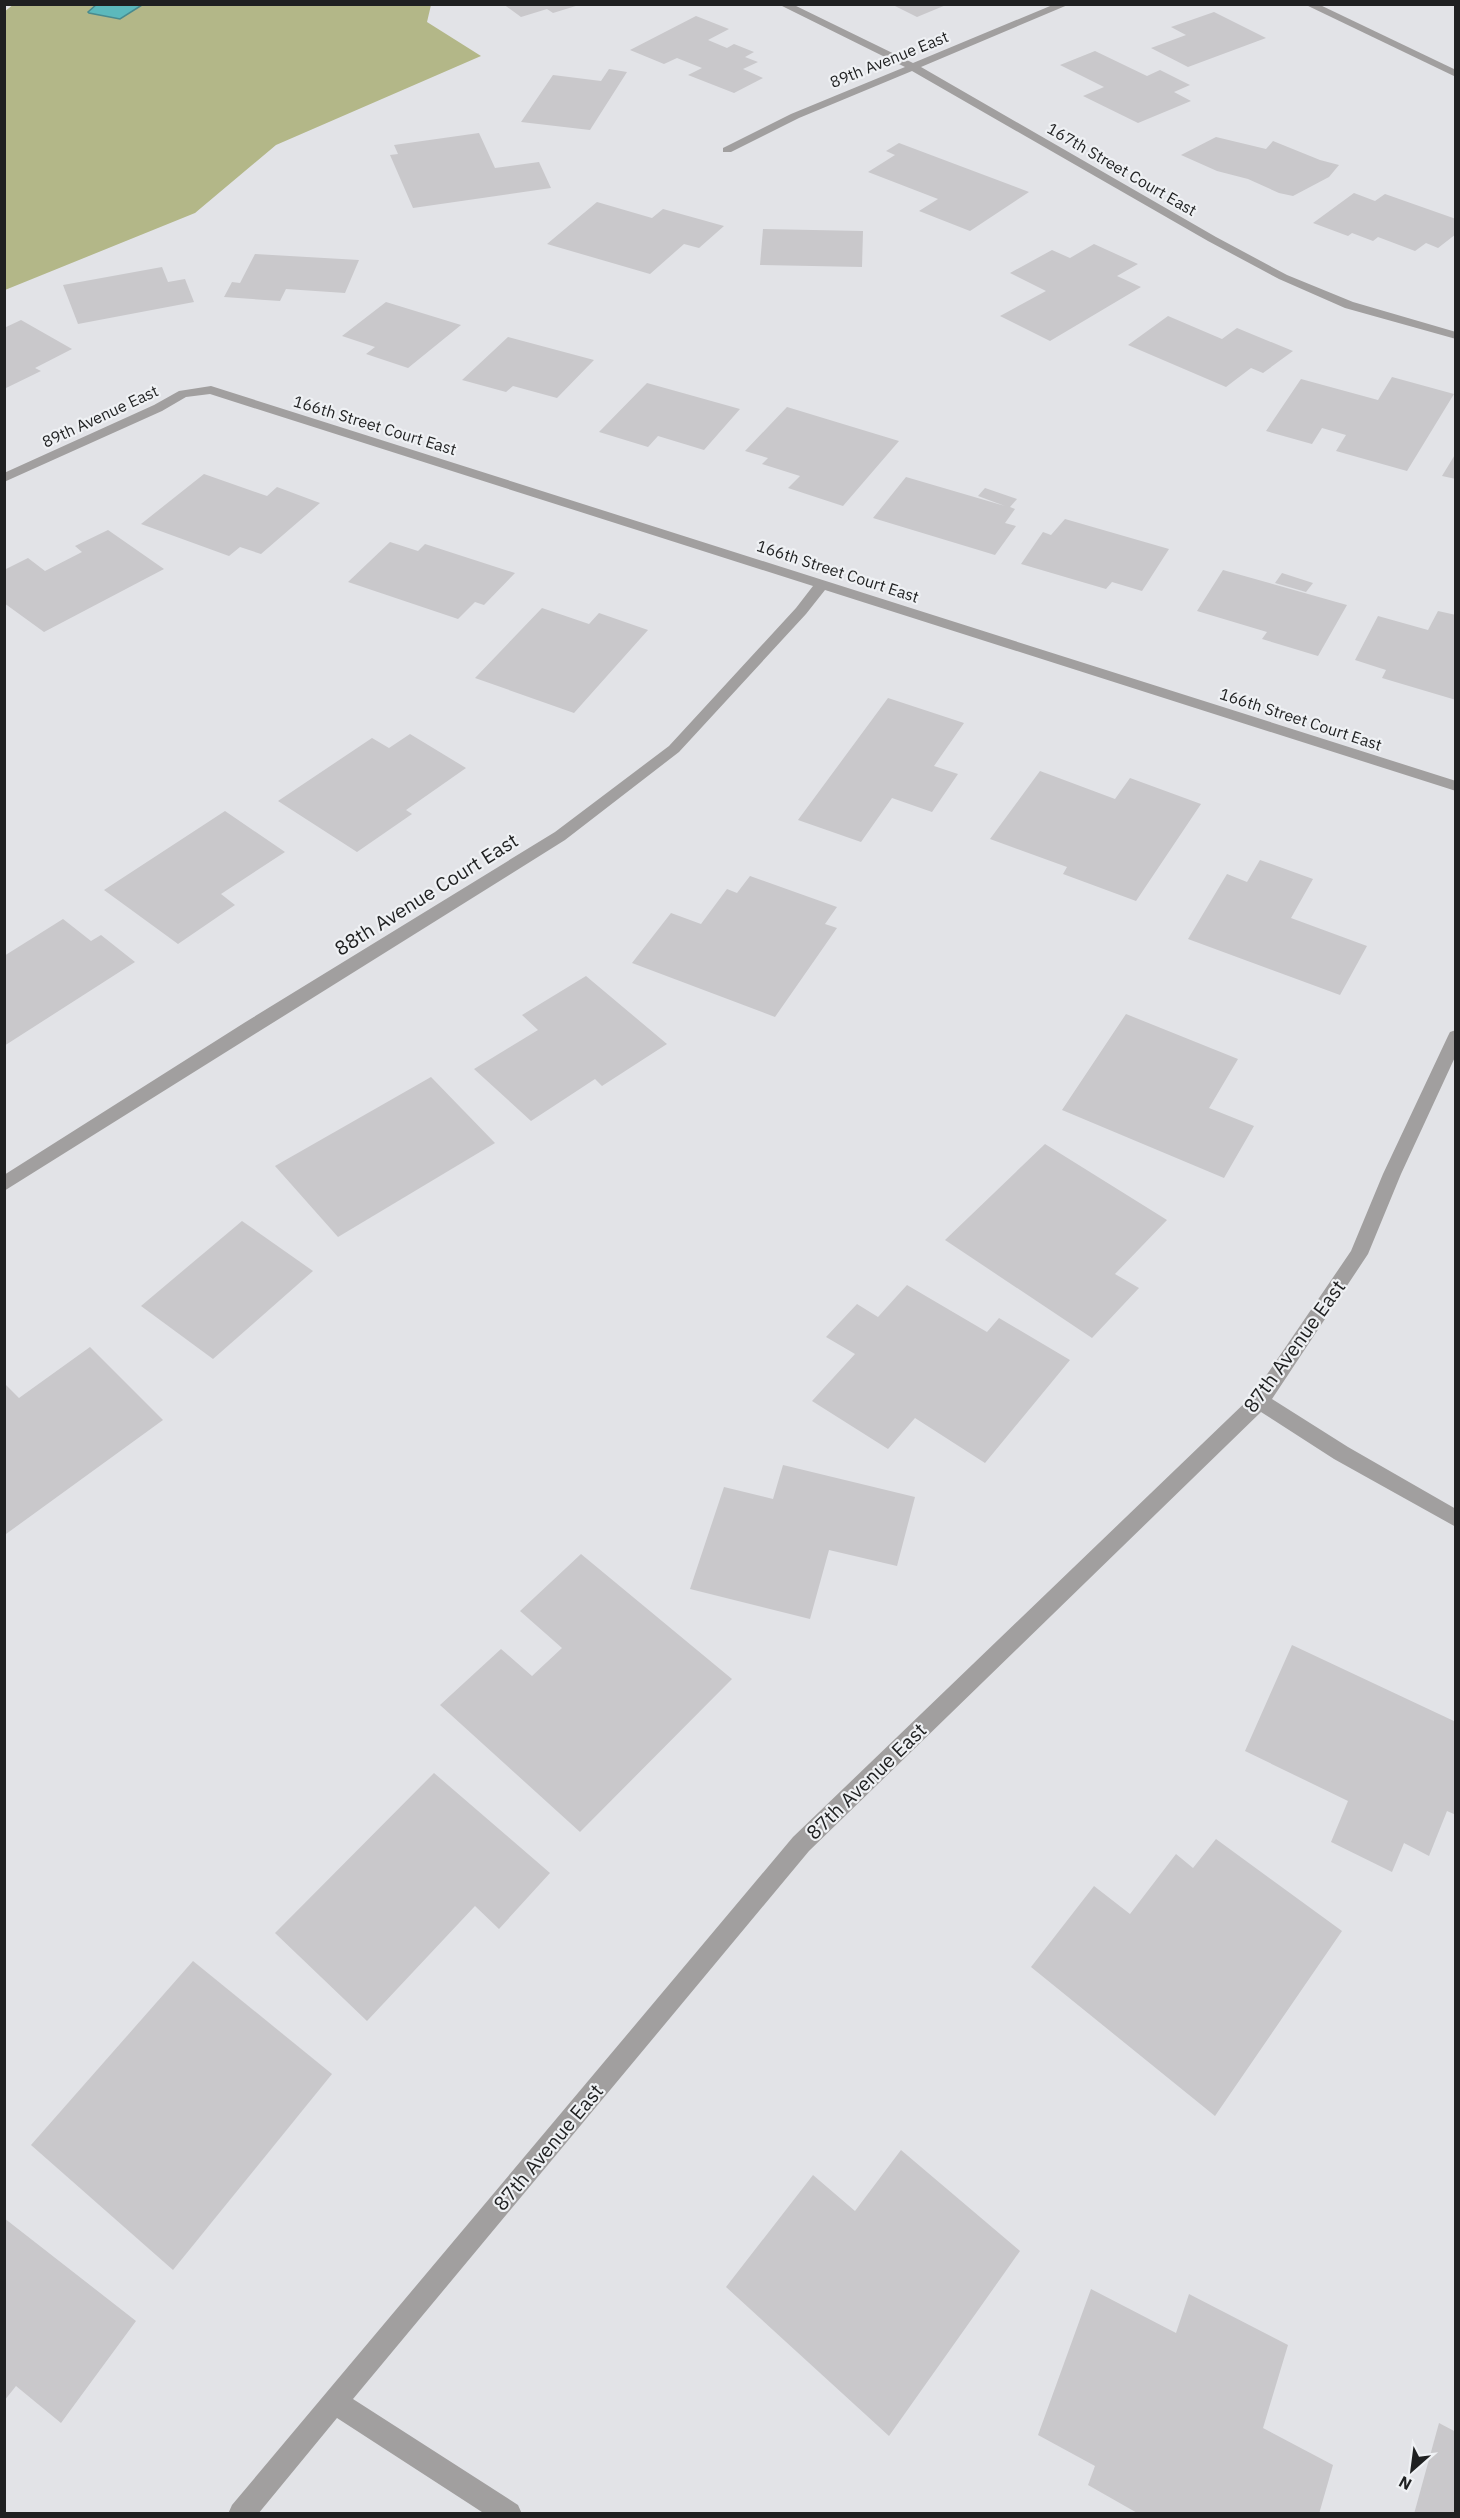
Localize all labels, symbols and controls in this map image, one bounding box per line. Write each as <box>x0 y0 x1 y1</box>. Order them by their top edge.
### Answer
street label: 89th Avenue East <box>827 26 951 92</box>
street label: 167th Street Court East <box>1044 118 1200 220</box>
street label: 89th Avenue East <box>39 380 161 452</box>
street label: 166th Street Court East <box>291 391 459 459</box>
street label: 166th Street Court East <box>754 535 922 607</box>
street label: 166th Street Court East <box>1217 683 1385 755</box>
street label: 88th Avenue Court East <box>329 826 523 962</box>
street label: 87th Avenue East <box>1237 1274 1351 1418</box>
street label: 87th Avenue East <box>800 1717 932 1845</box>
street label: 87th Avenue East <box>487 2078 609 2216</box>
north arrow <box>1382 2440 1442 2500</box>
text: N <box>1395 2472 1415 2495</box>

